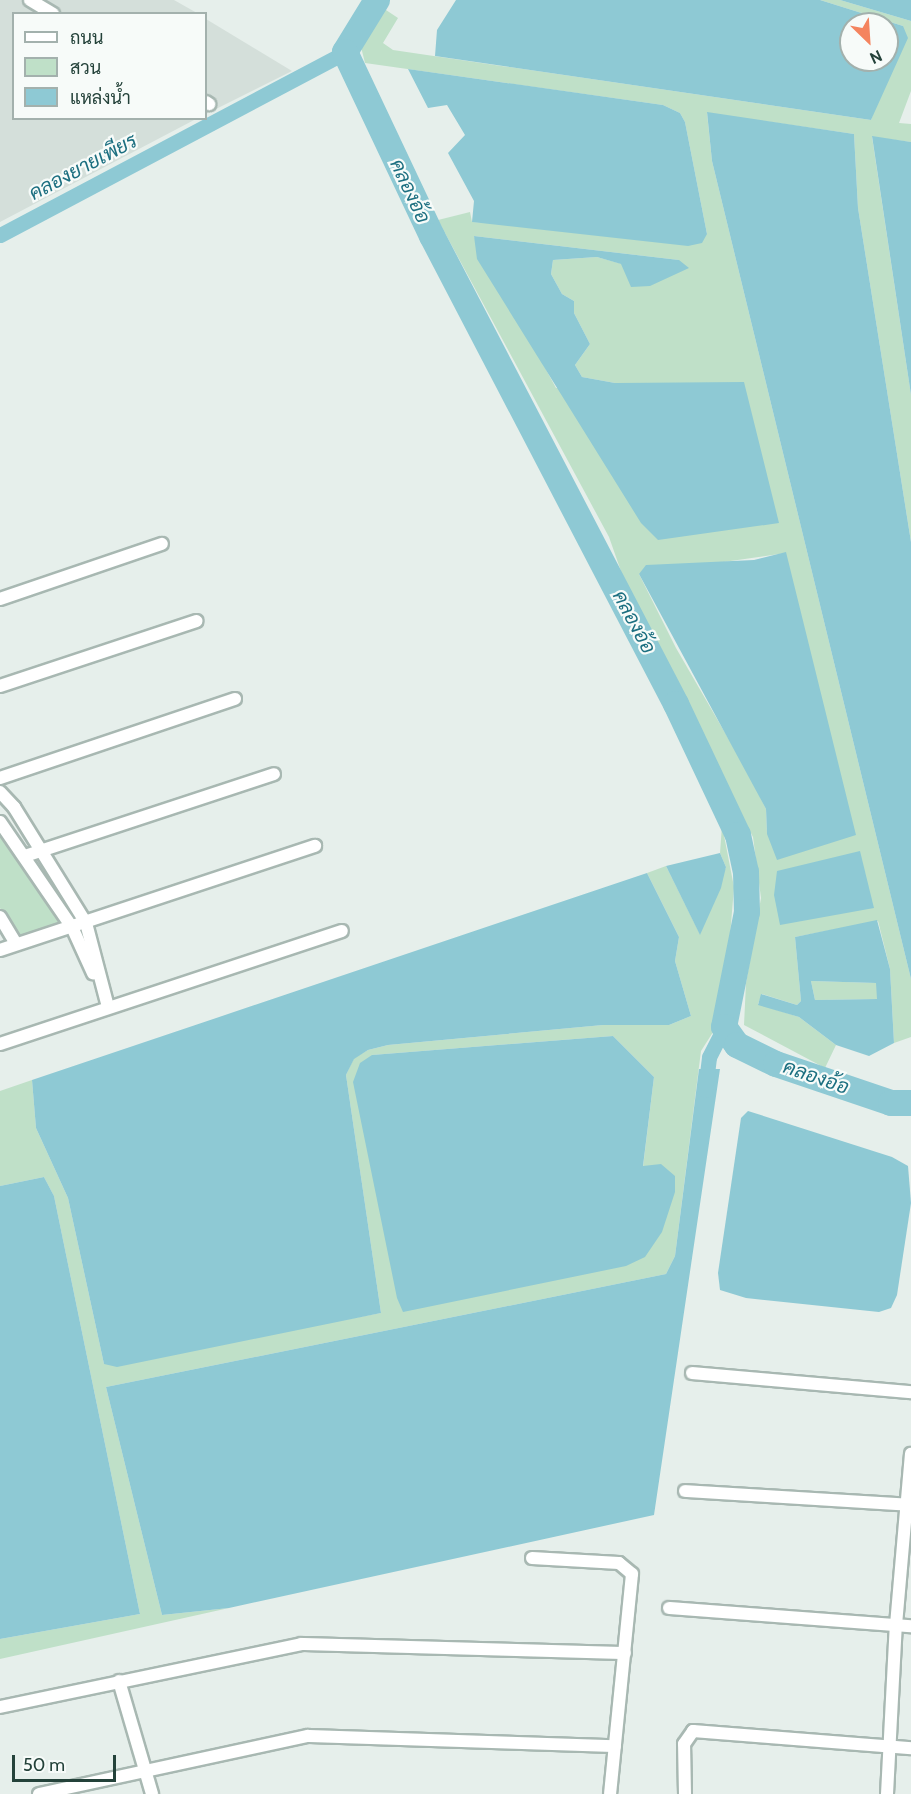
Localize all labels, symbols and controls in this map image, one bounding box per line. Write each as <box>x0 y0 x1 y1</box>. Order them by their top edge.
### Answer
legend <box>12 12 207 120</box>
north arrow <box>839 12 899 72</box>
text: ถนน <box>70 27 103 49</box>
text: N <box>867 46 885 68</box>
text: สวน <box>70 57 101 79</box>
text: แหล่งน้ำ <box>70 87 131 109</box>
water label: คลองยายเพียร <box>25 129 141 205</box>
water label: คลองอ้อ <box>385 155 435 227</box>
water label: คลองอ้อ <box>607 586 661 658</box>
water label: คลองอ้อ <box>780 1055 852 1099</box>
scale bar <box>15 1743 118 1781</box>
text: 50 m <box>23 1754 65 1776</box>

